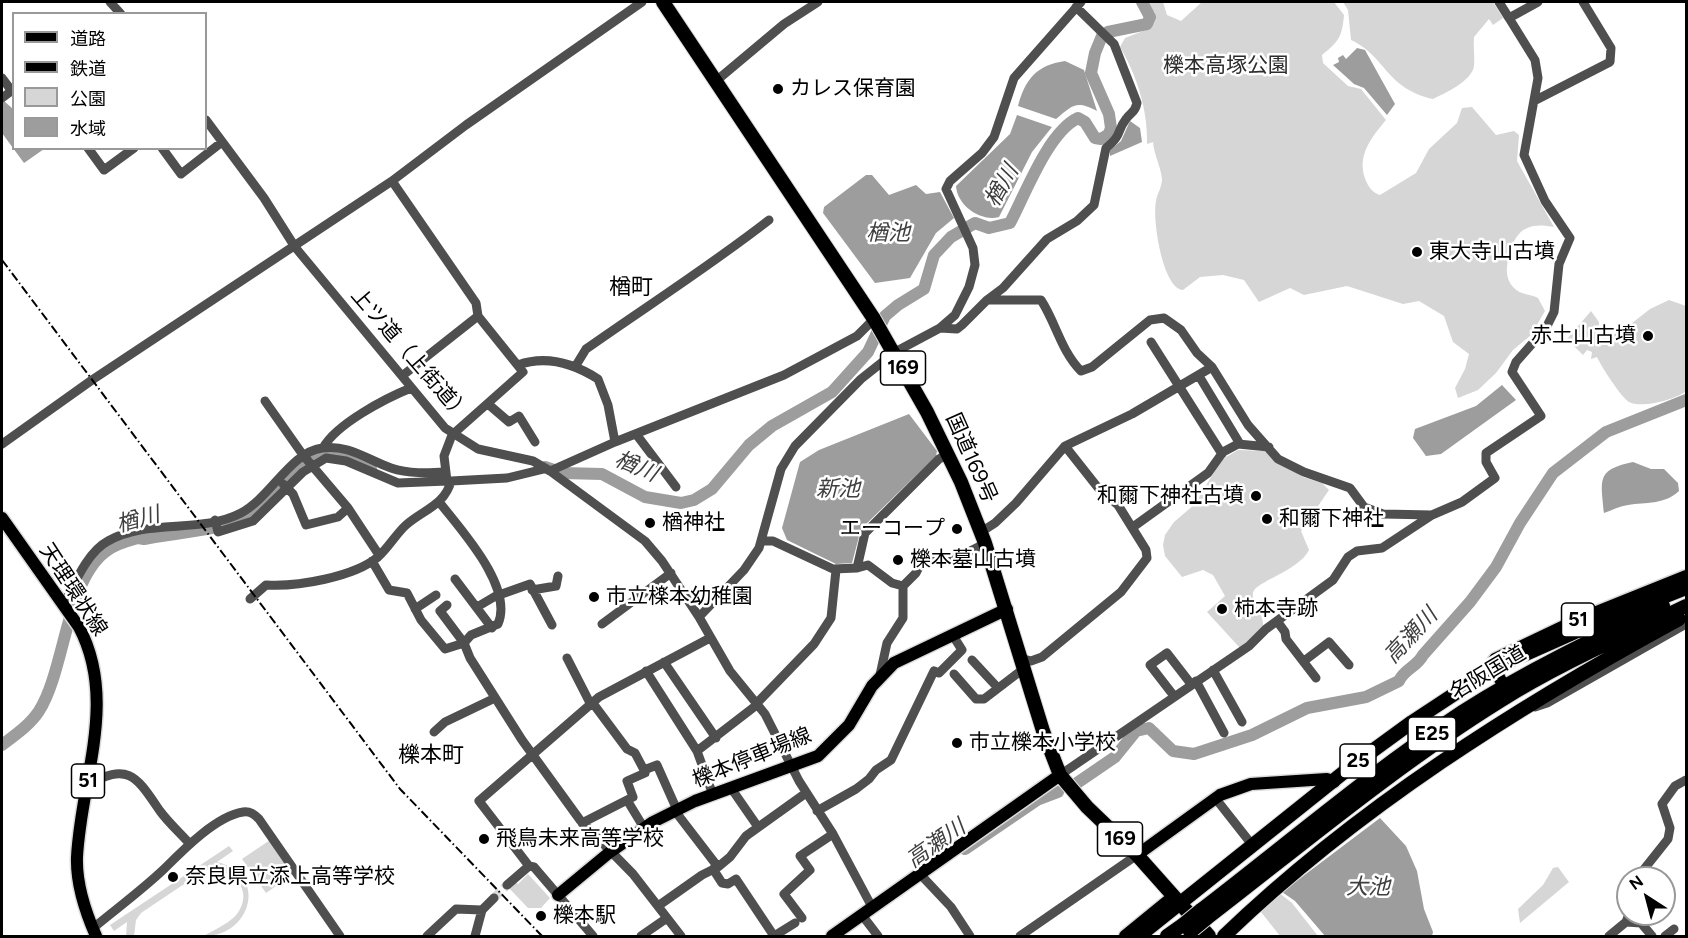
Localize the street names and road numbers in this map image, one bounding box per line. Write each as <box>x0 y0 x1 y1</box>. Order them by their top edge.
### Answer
street label: 上ツ道（上街道） <box>345 283 475 427</box>
road number: 169 <box>880 351 926 385</box>
street label: 国道169号 <box>940 409 1002 507</box>
street label: 天理環状線 <box>34 539 112 641</box>
road number: 51 <box>1562 603 1594 637</box>
street label: 名阪国道 <box>1446 641 1530 705</box>
road number: E25 <box>1408 717 1456 751</box>
street label: 櫟本停車場線 <box>689 723 815 793</box>
road number: 25 <box>1340 744 1376 778</box>
road number: 51 <box>72 764 104 798</box>
road number: 169 <box>1098 822 1142 856</box>

